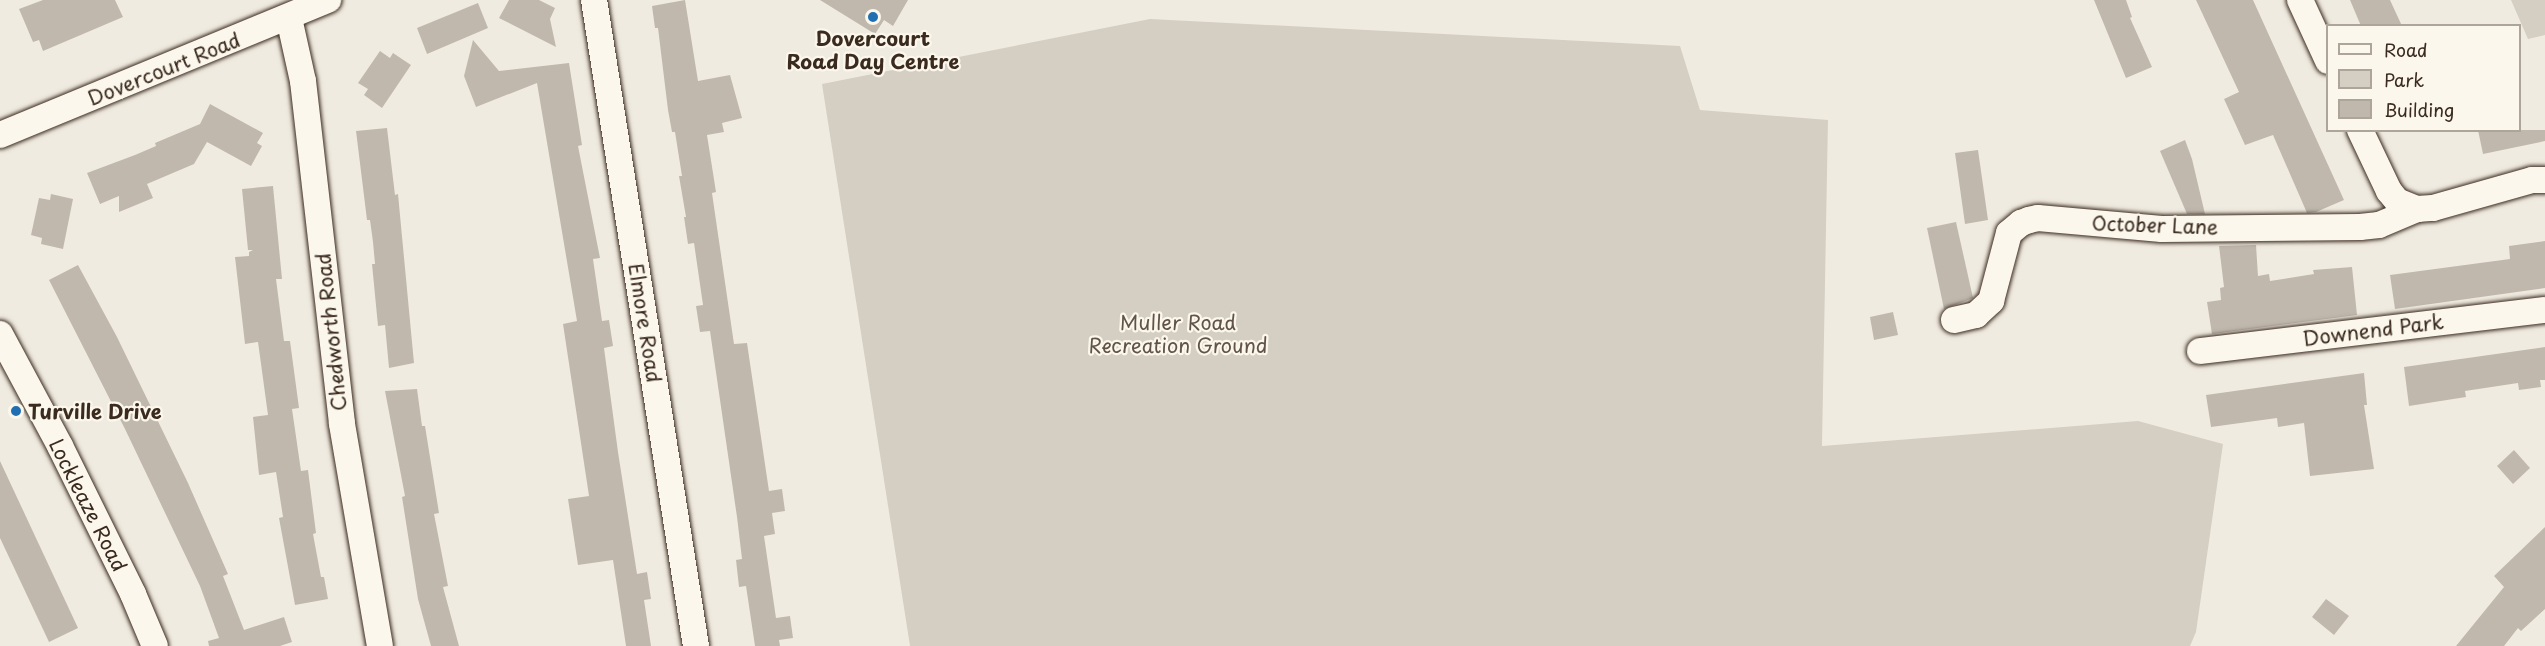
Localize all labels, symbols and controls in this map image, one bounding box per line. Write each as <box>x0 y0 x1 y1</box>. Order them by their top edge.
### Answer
marker: Dovercourt Road Day Centre <box>866 10 880 24</box>
legend <box>2326 24 2521 132</box>
street label: Dovercourt Road <box>84 27 244 111</box>
place label: Dovercourt Road Day Centre <box>786 27 960 74</box>
text: Road <box>2384 36 2428 63</box>
text: Park <box>2384 66 2424 93</box>
text: Building <box>2384 96 2454 123</box>
street label: October Lane <box>2090 211 2220 239</box>
street label: Chedworth Road <box>311 252 351 412</box>
street label: Elmore Road <box>624 262 666 384</box>
street label: Downend Park <box>2301 309 2445 351</box>
park label: Muller Road Recreation Ground <box>1088 310 1268 357</box>
place label: Turville Drive <box>28 399 162 423</box>
marker: Turville Drive <box>9 404 23 418</box>
street label: Lockleaze Road <box>44 435 132 575</box>

